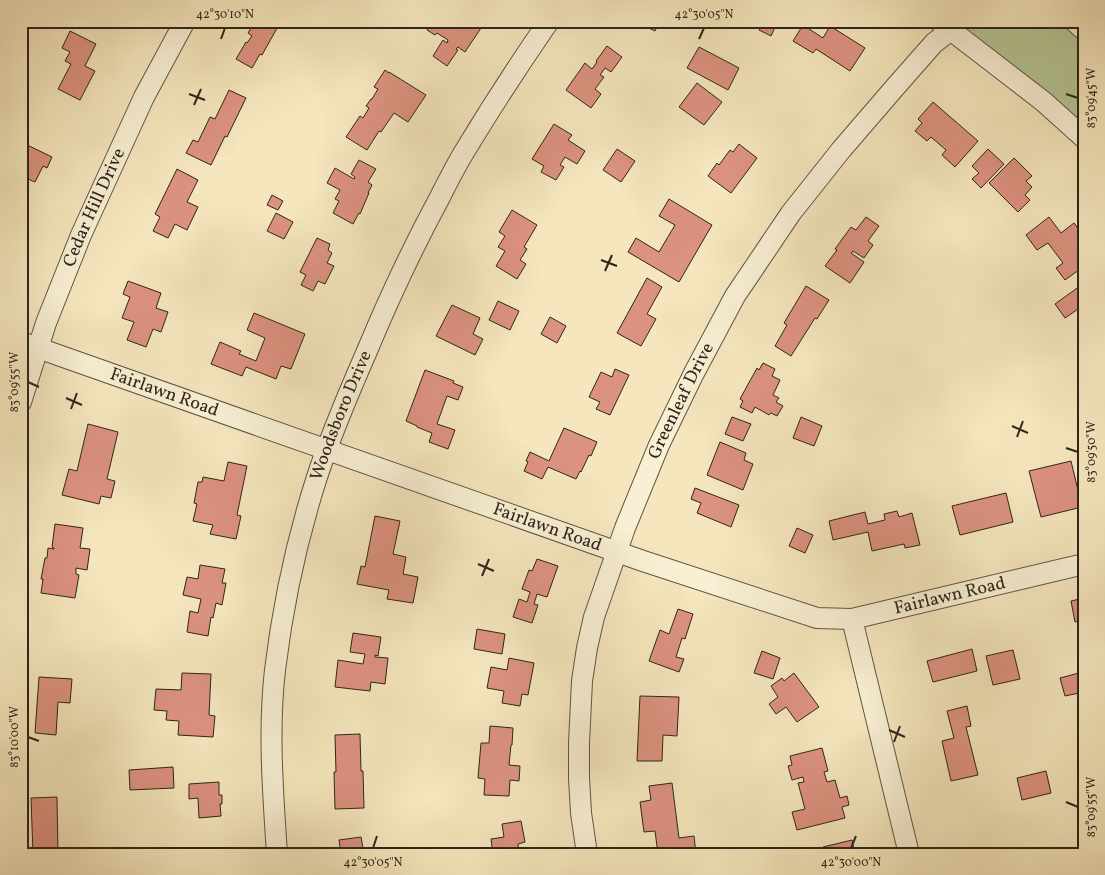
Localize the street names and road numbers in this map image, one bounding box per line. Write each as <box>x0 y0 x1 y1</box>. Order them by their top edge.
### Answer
street label: Cedar Hill Drive <box>57 144 132 271</box>
street label: Greenleaf Drive <box>642 338 720 463</box>
street label: Woodsboro Drive <box>304 347 378 484</box>
street label: Fairlawn Road <box>106 362 222 423</box>
street label: Fairlawn Road <box>489 497 605 558</box>
street label: Fairlawn Road <box>891 571 1008 621</box>

